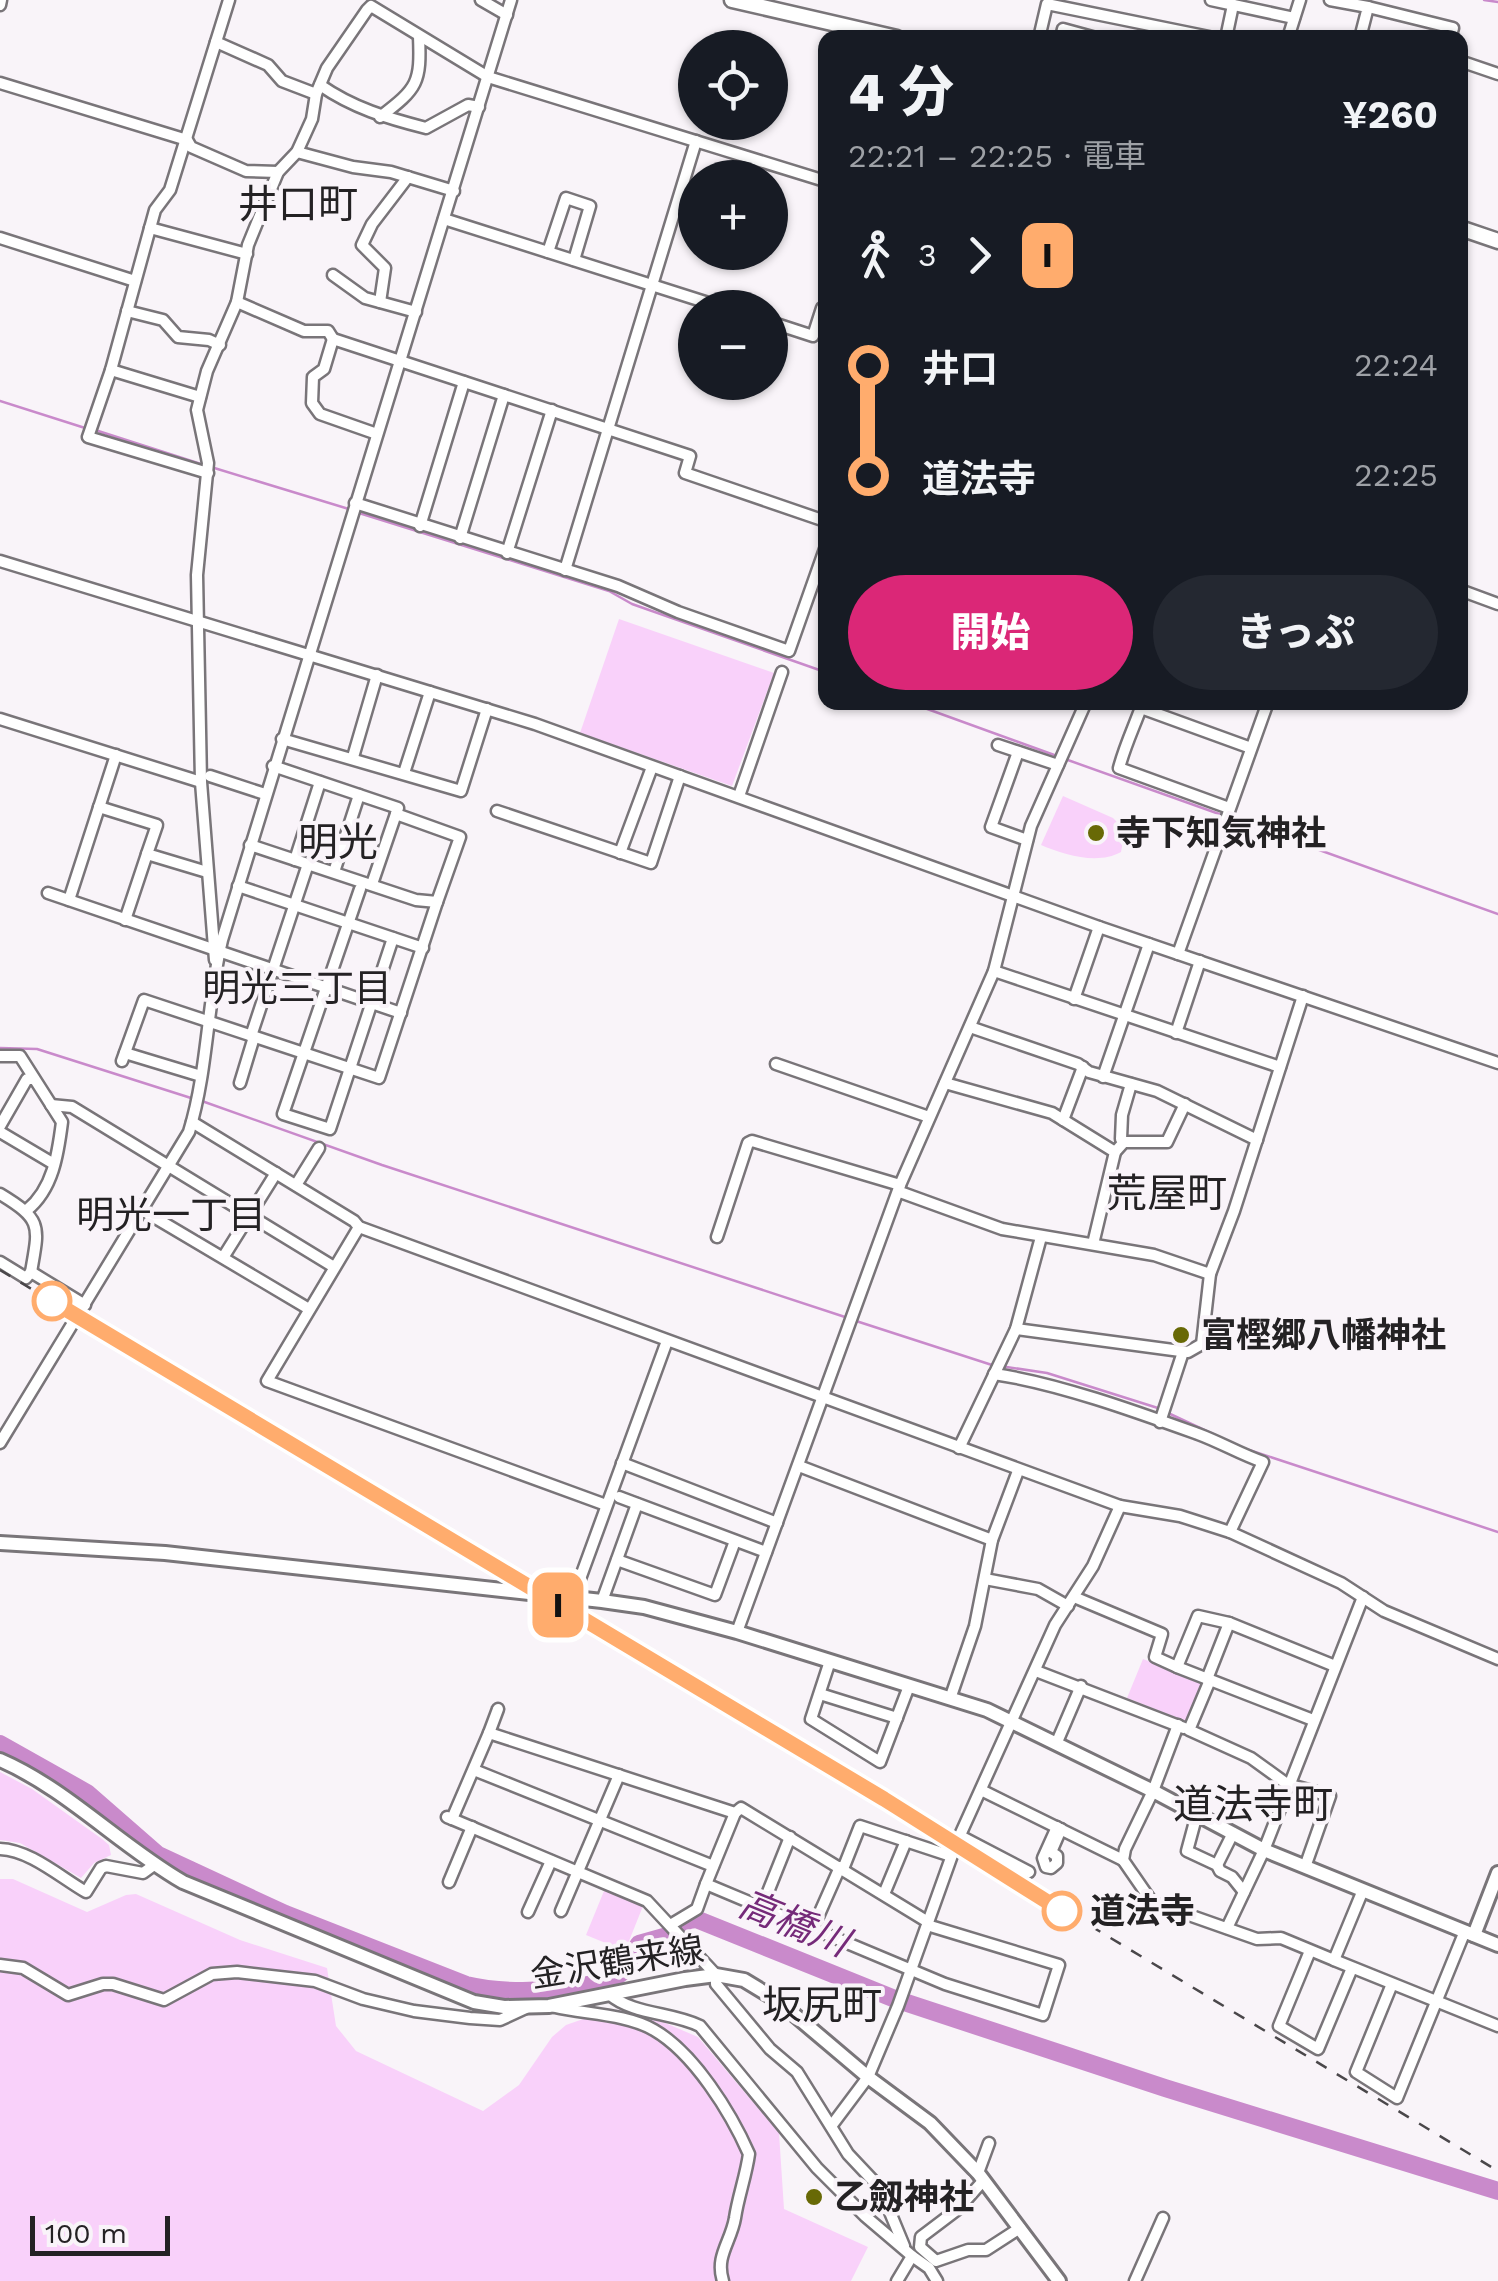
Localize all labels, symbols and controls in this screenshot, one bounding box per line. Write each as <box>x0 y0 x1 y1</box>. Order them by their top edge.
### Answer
map controls <box>678 30 788 400</box>
button: locate <box>678 30 788 140</box>
text: 4 分 <box>848 60 954 124</box>
text: ¥260 <box>1342 93 1438 137</box>
text: 22:21 – 22:25 · 電車 <box>848 137 1146 175</box>
button: + <box>678 160 788 270</box>
district label: 井口町 <box>238 181 358 228</box>
icon: walk <box>848 228 903 283</box>
icon: forward <box>952 228 1007 283</box>
text: I <box>1042 234 1053 276</box>
text: 3 <box>918 236 937 274</box>
button: − <box>678 290 788 400</box>
text: 22:24 <box>1354 346 1438 384</box>
text: 井口 <box>922 347 998 391</box>
text: 22:25 <box>1354 456 1438 494</box>
text: 道法寺 <box>922 457 1036 501</box>
button: 開始 <box>848 575 1133 690</box>
button: きっぷ <box>1153 575 1438 690</box>
place label: 寺下知気神社 <box>1116 812 1326 854</box>
district label: 明光 <box>298 819 378 866</box>
marker: 寺下知気神社 <box>1085 822 1107 844</box>
district label: 明光三丁目 <box>202 966 392 1010</box>
district label: 荒屋町 <box>1107 1170 1227 1217</box>
district label: 明光一丁目 <box>76 1193 266 1237</box>
unlabelled marker <box>33 1282 71 1320</box>
place label: 富樫郷八幡神社 <box>1201 1314 1446 1356</box>
marker: 富樫郷八幡神社 <box>1170 1324 1192 1346</box>
line badge: I <box>526 1572 590 1638</box>
text: I <box>552 1584 564 1626</box>
district label: 道法寺町 <box>1173 1781 1333 1828</box>
water label: 高橋川 <box>733 1881 859 1966</box>
place label: 道法寺 <box>1090 1890 1195 1932</box>
marker: 道法寺 <box>1043 1892 1081 1930</box>
street label: 金沢鶴来線 <box>527 1928 707 1996</box>
district label: 坂尻町 <box>762 1982 882 2029</box>
place label: 乙劔神社 <box>834 2176 974 2218</box>
marker: 乙劔神社 <box>803 2186 825 2208</box>
scale bar <box>30 2211 170 2256</box>
text: 100 m <box>45 2217 127 2250</box>

